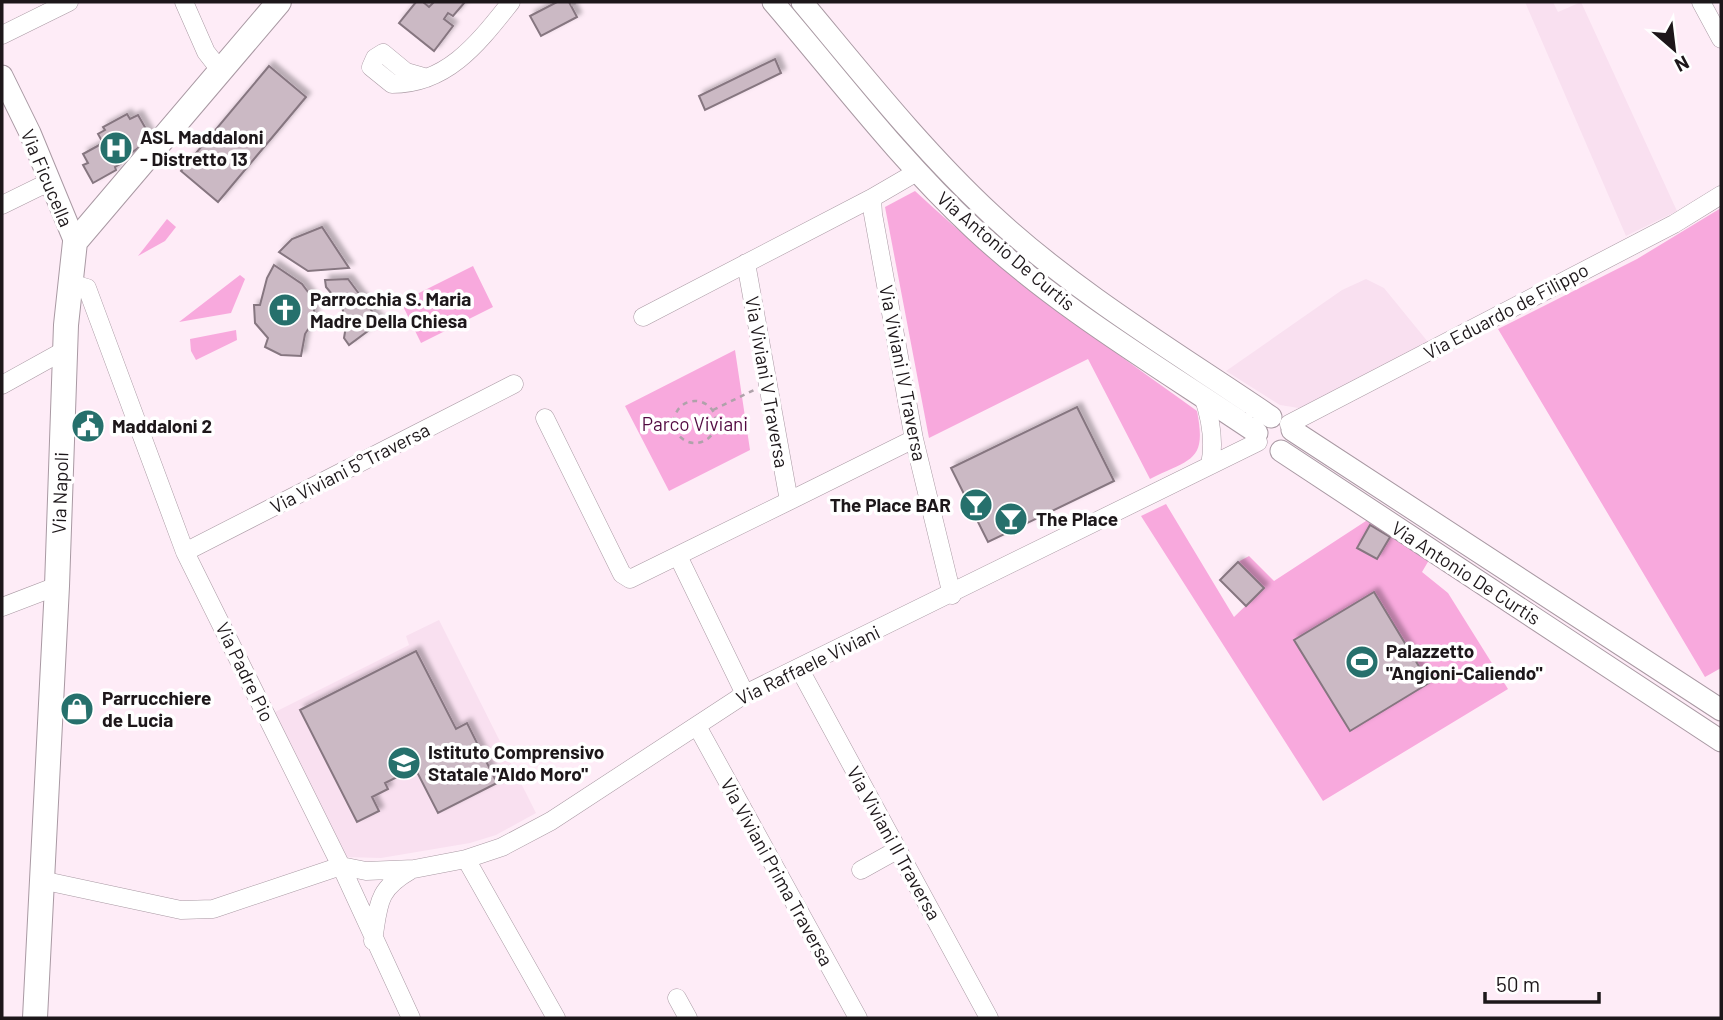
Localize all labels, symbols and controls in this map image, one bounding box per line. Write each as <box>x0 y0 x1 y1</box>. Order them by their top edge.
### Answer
north arrow <box>1639 14 1709 84</box>
text: N <box>1671 51 1693 78</box>
place label: ASL Maddaloni - Distretto 13 <box>140 125 264 170</box>
street label: Via Ficucella <box>17 126 78 230</box>
hospital icon: ASL Maddaloni - Distretto 13 <box>97 129 135 167</box>
street label: Via Antonio De Curtis <box>933 186 1080 315</box>
street label: Via Eduardo de Filippo <box>1420 257 1592 364</box>
street label: Via Viviani IV Traversa <box>875 283 932 463</box>
place label: Parrocchia S. Maria Madre Della Chiesa <box>310 287 471 332</box>
church icon: Parrocchia S. Maria Madre Della Chiesa <box>266 291 304 329</box>
street label: Via Viviani V Traversa <box>741 294 794 470</box>
public building icon: Maddaloni 2 <box>69 407 107 445</box>
park label: Parco Viviani <box>642 412 748 435</box>
place label: Maddaloni 2 <box>112 414 212 437</box>
street label: Via Viviani 5°Traversa <box>266 417 433 518</box>
street label: Via Napoli <box>47 452 72 534</box>
bar icon: The Place BAR <box>957 486 995 524</box>
place label: The Place BAR <box>830 493 951 516</box>
bar icon: The Place <box>992 500 1030 538</box>
place label: The Place <box>1036 507 1118 530</box>
street label: Via Antonio De Curtis <box>1387 516 1545 629</box>
street label: Via Padre Pio <box>211 618 279 725</box>
street label: Via Raffaele Viviani <box>732 620 883 709</box>
place label: Palazzetto "Angioni-Caliendo" <box>1386 639 1543 684</box>
sports icon: Palazzetto "Angioni-Caliendo" <box>1343 643 1381 681</box>
place label: Parrucchiere de Lucia <box>102 686 211 731</box>
shop icon: Parrucchiere de Lucia <box>58 690 96 728</box>
place label: Istituto Comprensivo Statale "Aldo Moro" <box>428 740 604 785</box>
school or university icon: Istituto Comprensivo Statale "Aldo Moro" <box>385 744 423 782</box>
street label: Via Viviani II Traversa <box>843 762 946 924</box>
street label: Via Viviani Prima Traversa <box>716 774 839 970</box>
scale bar <box>1485 960 1599 1004</box>
text: 50 m <box>1496 971 1540 996</box>

